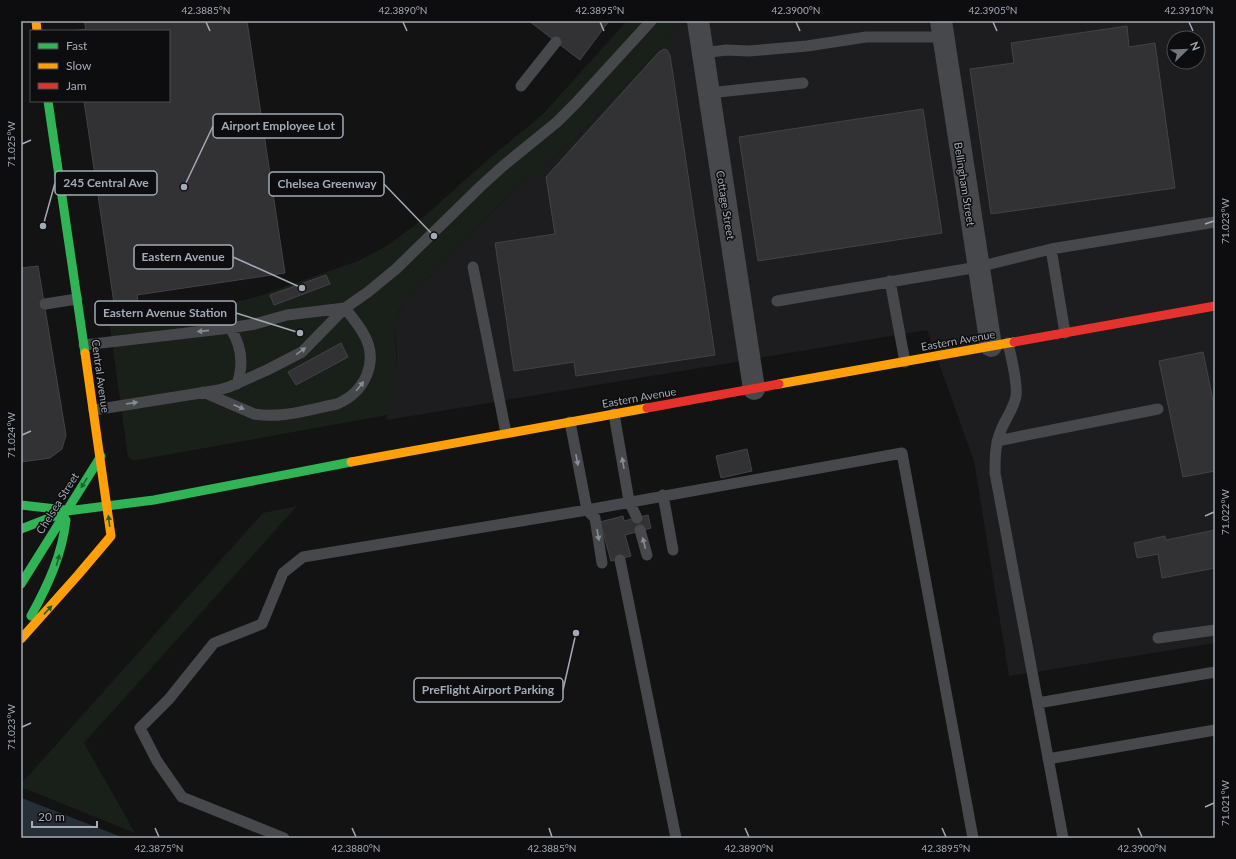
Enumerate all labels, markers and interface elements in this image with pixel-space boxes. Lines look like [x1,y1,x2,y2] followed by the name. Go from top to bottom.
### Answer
[182,4,230,16] text: 42.3885°N
[379,4,427,16] text: 42.3890°N
[576,4,624,16] text: 42.3895°N
[772,4,820,16] text: 42.3900°N
[969,4,1017,16] text: 42.3905°N
[1165,4,1213,16] text: 42.3910°N
[30,30,170,102] legend
[1166,30,1206,70] north arrow
[66,38,88,53] text: Fast
[1188,39,1203,52] text: N
[66,58,92,73] text: Slow
[66,78,87,93] text: Jam
[213,114,343,138] callout: Airport Employee Lot
[220,118,335,133] text: Airport Employee Lot
[5,120,17,167] text: 71.025°W
[952,141,978,227] street label: Bellingham Street
[714,170,738,240] street label: Cottage Street
[55,171,157,195] callout: 245 Central Ave
[269,172,384,196] callout: Chelsea Greenway
[63,175,149,190] text: 245 Central Ave
[277,176,377,191] text: Chelsea Greenway
[1219,197,1231,244] text: 71.023°W
[134,245,233,269] callout: Eastern Avenue
[141,249,225,264] text: Eastern Avenue
[95,301,236,325] callout: Eastern Avenue Station
[103,305,227,320] text: Eastern Avenue Station
[920,327,996,353] street label: Eastern Avenue
[197,328,209,334] one-way arrow
[89,339,113,414] street label: Central Avenue
[295,347,306,356] one-way arrow
[355,381,364,392] one-way arrow
[601,384,677,410] street label: Eastern Avenue
[126,400,138,406] one-way arrow
[233,405,245,411] one-way arrow
[5,411,17,458] text: 71.024°W
[575,454,581,466] one-way arrow
[619,457,625,469] one-way arrow
[33,470,81,536] street label: Chelsea Street
[80,477,87,489] one-way arrow
[1219,488,1231,535] text: 71.022°W
[106,515,113,527] one-way arrow
[595,529,601,541] one-way arrow
[640,536,646,549] one-way arrow
[55,554,61,566] one-way arrow
[43,605,52,615] one-way arrow
[414,678,563,702] callout: PreFlight Airport Parking
[422,682,555,697] text: PreFlight Airport Parking
[5,703,17,750] text: 71.023°W
[1219,779,1231,826] text: 71.021°W
[32,803,97,829] scale bar
[38,809,65,824] text: 20 m
[135,842,183,854] text: 42.3875°N
[332,842,380,854] text: 42.3880°N
[528,842,576,854] text: 42.3885°N
[725,842,773,854] text: 42.3890°N
[922,842,970,854] text: 42.3895°N
[1118,842,1166,854] text: 42.3900°N

